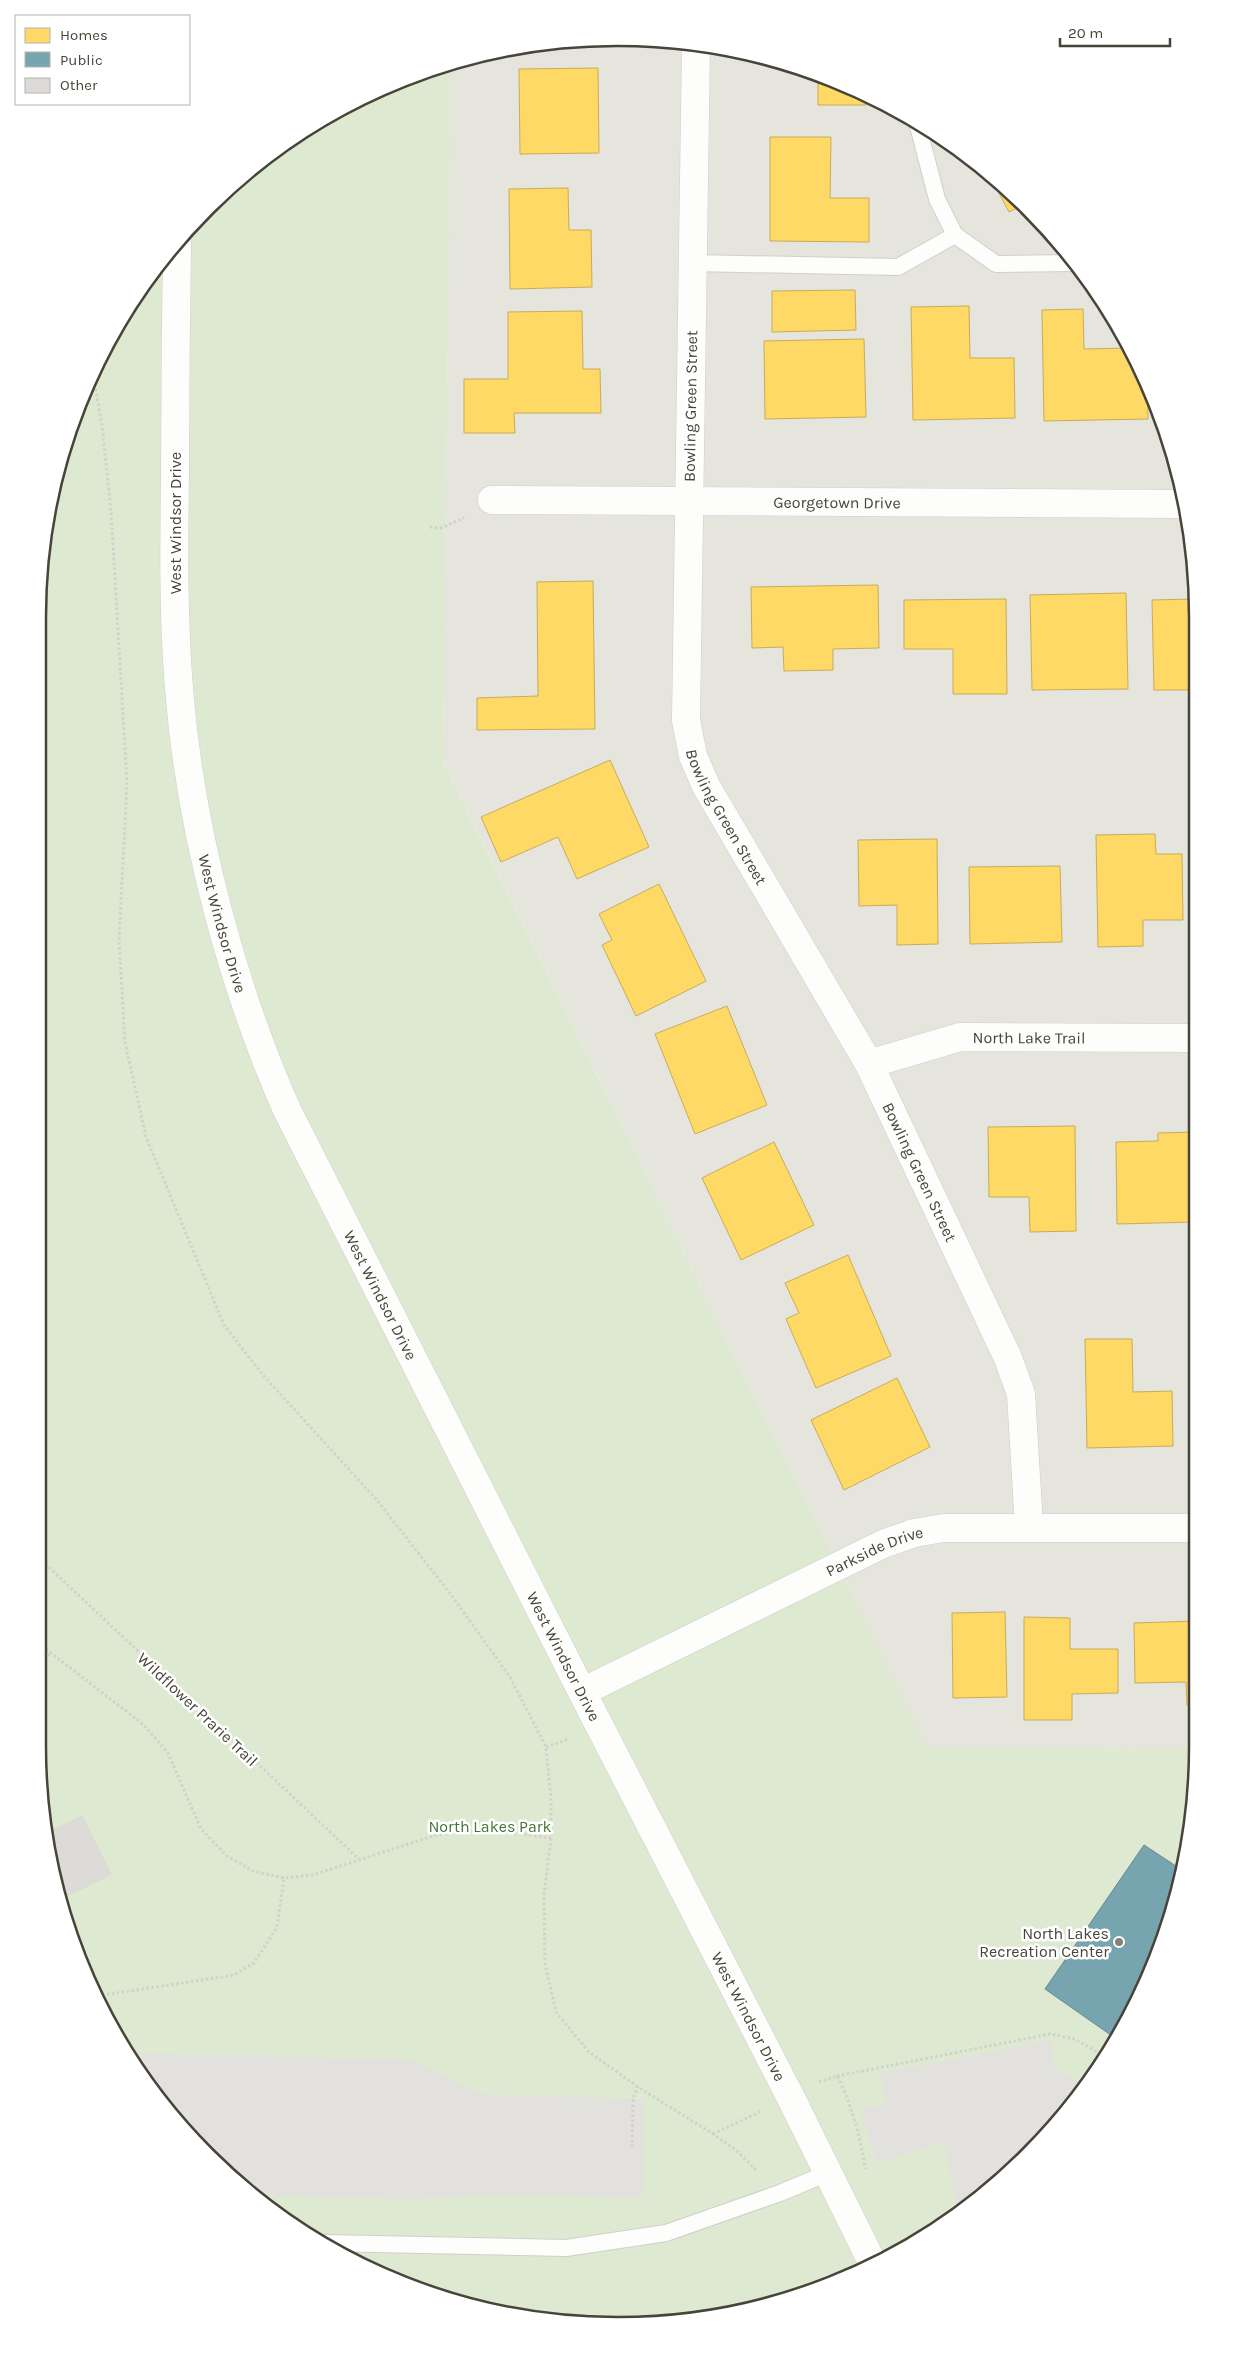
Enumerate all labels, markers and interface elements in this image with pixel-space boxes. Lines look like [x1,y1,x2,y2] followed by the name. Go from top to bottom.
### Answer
[15,15,190,105] legend
[1060,15,1170,47] scale bar
[1068,24,1103,42] text: 20 m
[60,26,108,44] text: Homes
[60,51,103,69] text: Public
[60,76,98,94] text: Other
[680,330,701,482] street label: Bowling Green Street
[166,452,185,594] street label: West Windsor Drive
[773,493,901,512] street label: Georgetown Drive
[682,748,771,888] street label: Bowling Green Street
[194,853,250,995] street label: West Windsor Drive
[972,1028,1086,1048] street label: North Lake Trail
[878,1099,961,1245] street label: Bowling Green Street
[340,1227,421,1363] street label: West Windsor Drive
[823,1523,925,1581] street label: Parkside Drive
[523,1588,604,1724] street label: West Windsor Drive
[133,1649,262,1770] street label: Wildflower Prarie Trail
[428,1817,552,1836] park label: North Lakes Park
[979,1924,1109,1961] place label: North Lakes Recreation Center
[1113,1936,1125,1948] marker: North Lakes Recreation Center
[707,1949,790,2084] street label: West Windsor Drive

